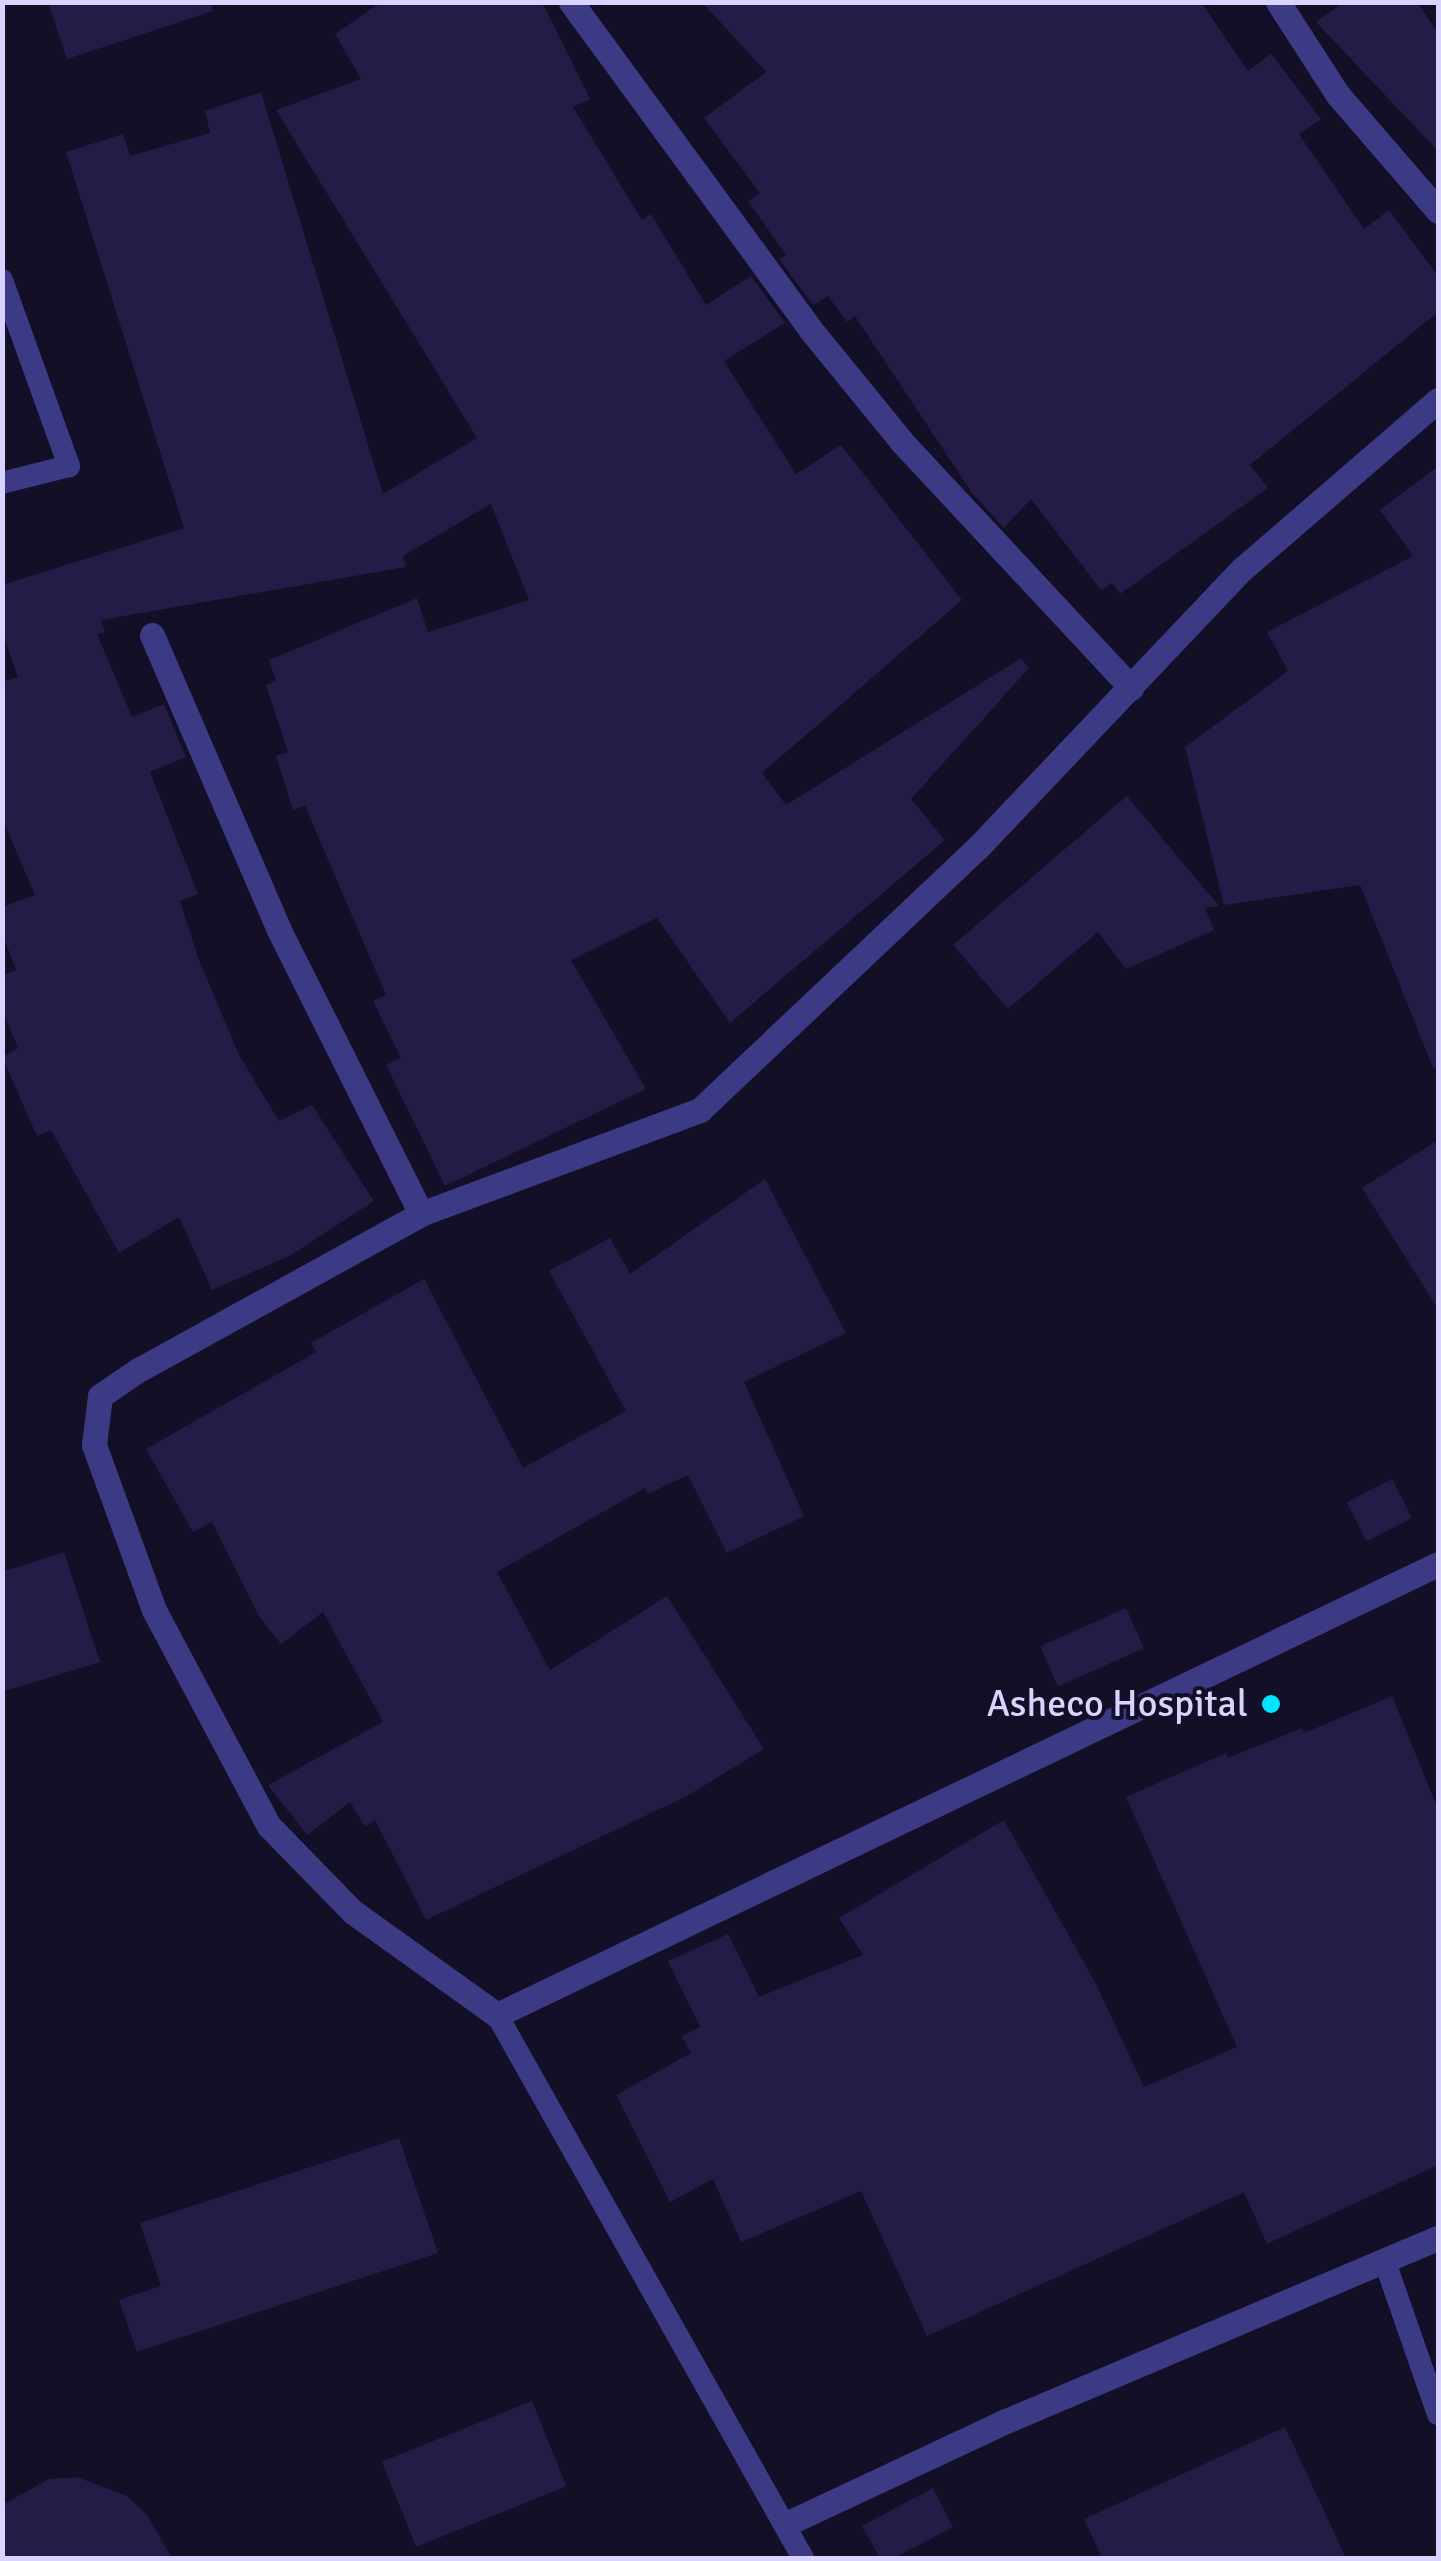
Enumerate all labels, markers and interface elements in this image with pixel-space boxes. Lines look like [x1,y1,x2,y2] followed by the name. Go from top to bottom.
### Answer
[987,1681,1248,1727] place label: Asheco Hospital
[1258,1691,1284,1717] marker: Asheco Hospital

